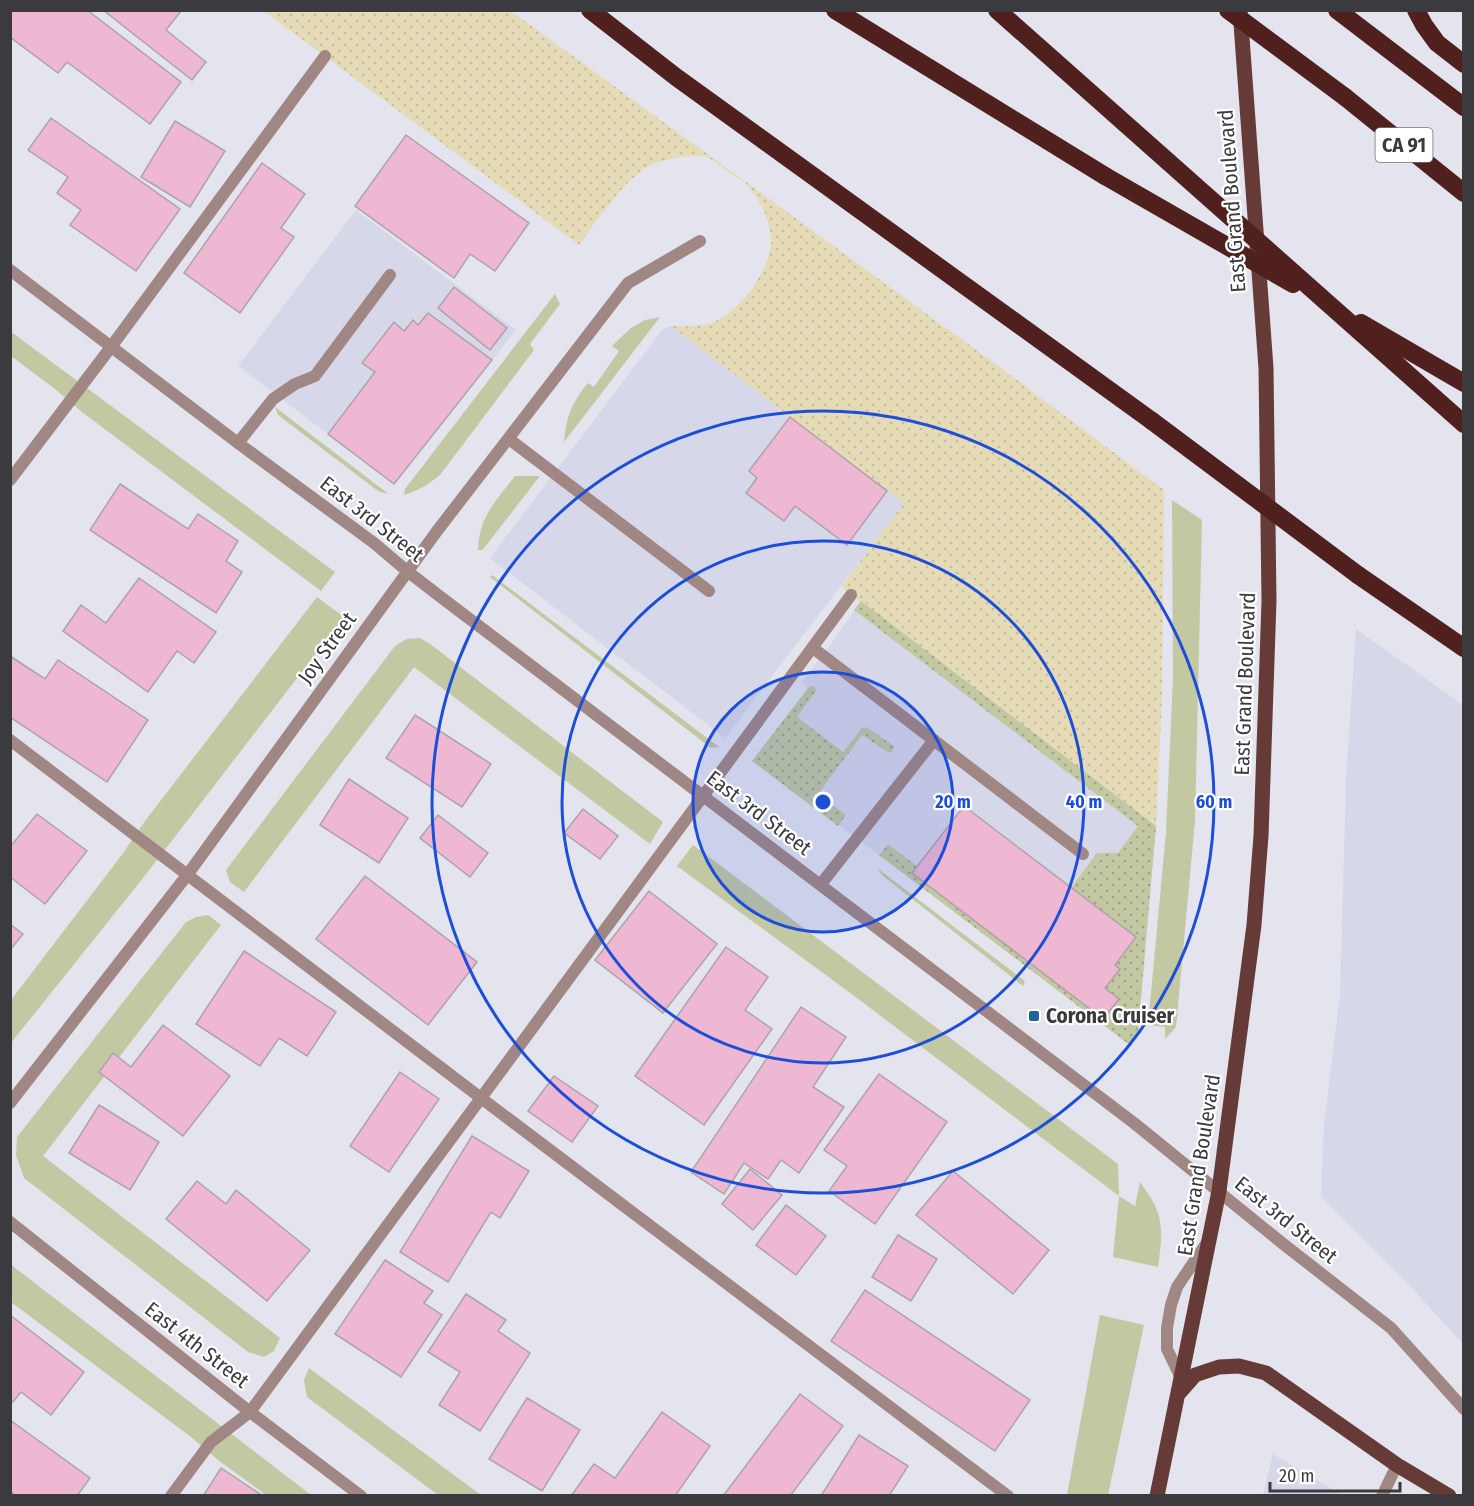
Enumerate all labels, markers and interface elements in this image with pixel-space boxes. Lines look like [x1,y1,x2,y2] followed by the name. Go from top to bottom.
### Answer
[1213,109,1251,293] street label: East Grand Boulevard
[1376,128,1432,162] road number: CA 91
[315,470,429,568] street label: East 3rd Street
[1229,592,1261,776] street label: East Grand Boulevard
[292,607,362,689] street label: Joy Street
[701,765,817,861] street label: East 3rd Street
[934,791,971,813] text: 20 m
[1066,791,1102,813] text: 40 m
[1196,791,1232,813] text: 60 m
[813,792,833,812] centre of rings
[1046,1003,1175,1029] place label: Corona Cruiser
[1027,1009,1041,1023] marker: Corona Cruiser
[1172,1072,1226,1258] street label: East Grand Boulevard
[1229,1171,1343,1269] street label: East 3rd Street
[140,1296,254,1394] street label: East 4th Street
[1270,1455,1400,1493] scale bar
[1279,1465,1314,1487] text: 20 m

